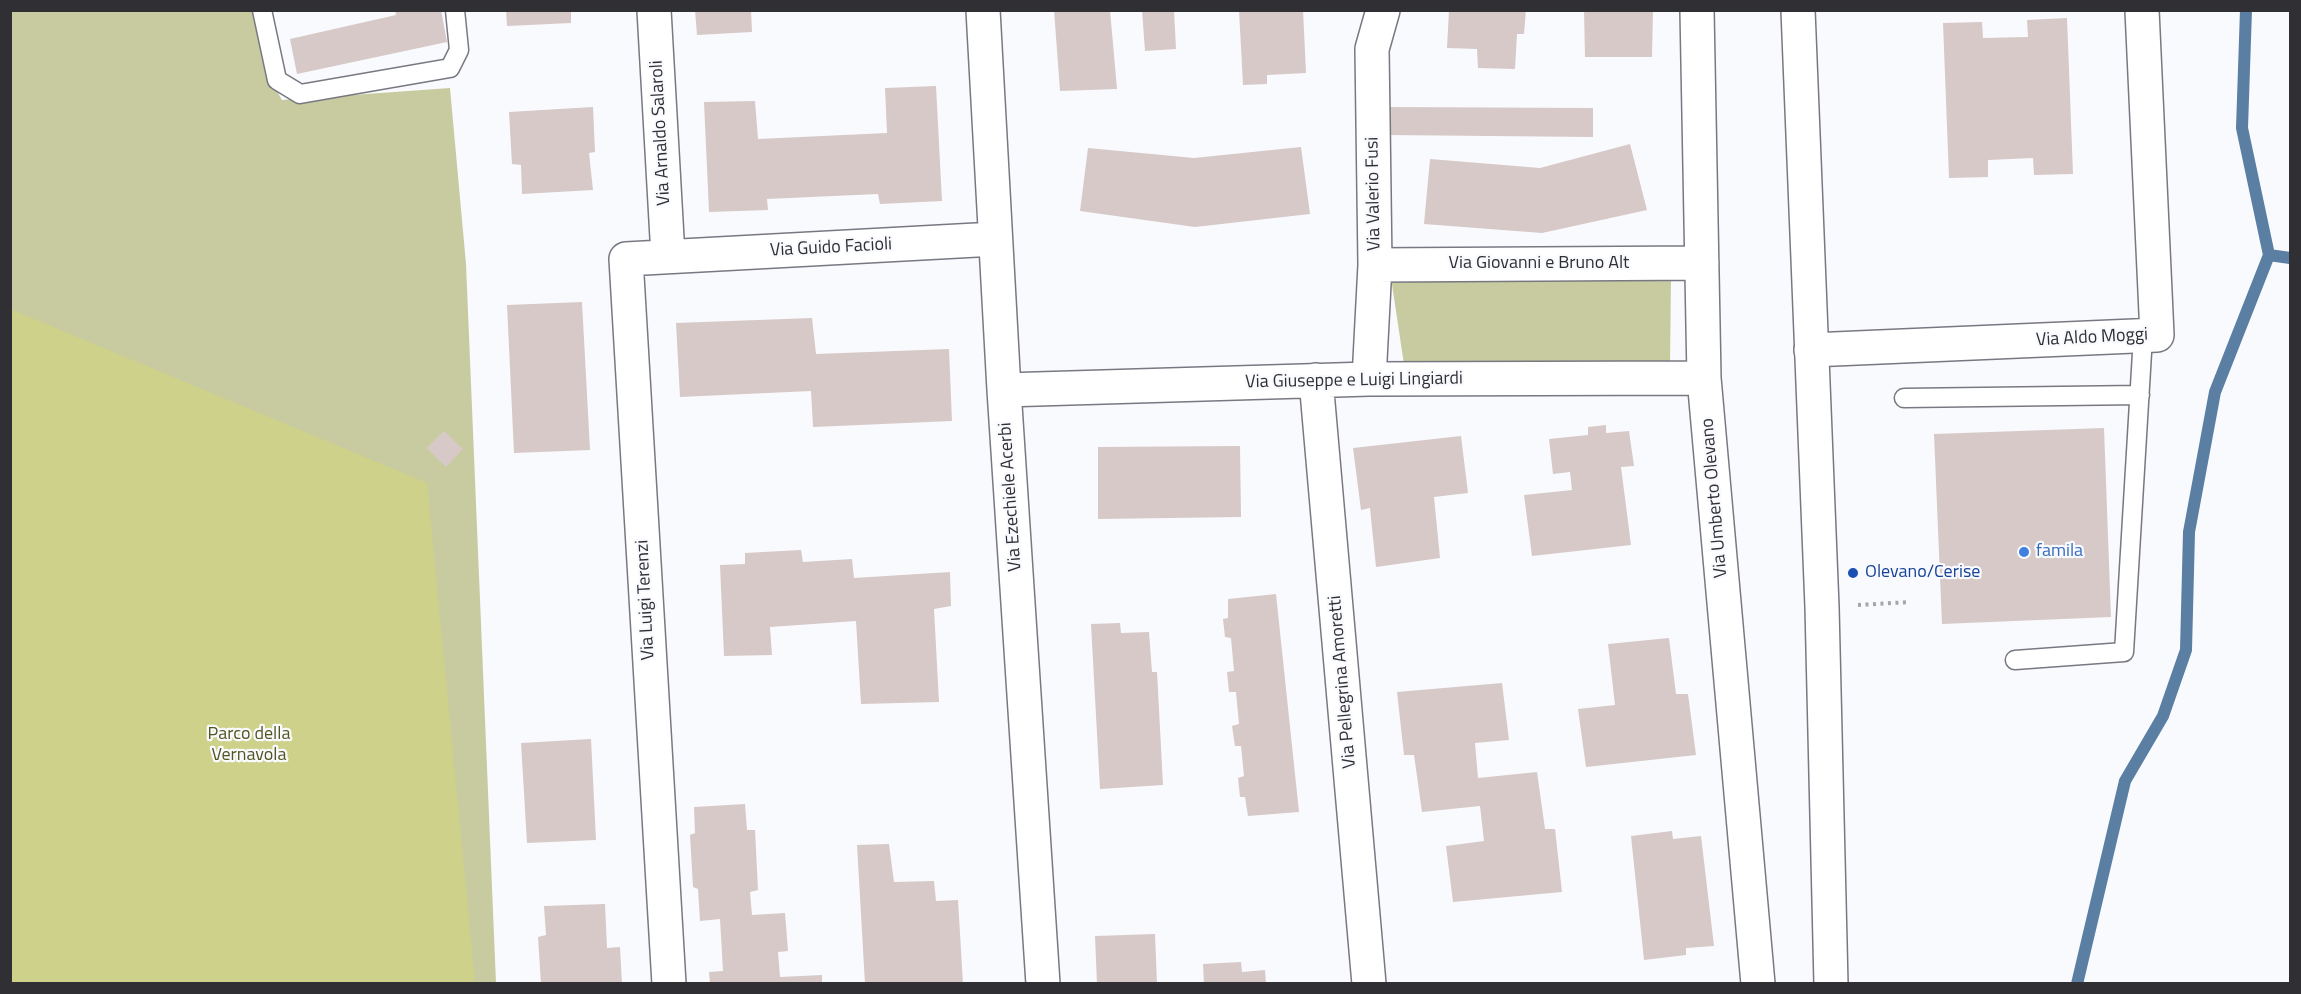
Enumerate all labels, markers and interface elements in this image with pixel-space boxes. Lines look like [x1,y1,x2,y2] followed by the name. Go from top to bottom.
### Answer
[646,60,676,206] street label: Via Arnaldo Salaroli
[1362,137,1386,251] street label: Via Valerio Fusi
[769,234,893,262] street label: Via Guido Facioli
[1449,253,1629,275] street label: Via Giovanni e Bruno Alt
[2035,324,2149,352] street label: Via Aldo Moggi
[1245,368,1463,394] street label: Via Giuseppe e Luigi Lingiardi
[1697,417,1733,579] street label: Via Umberto Olevano
[995,422,1027,572] street label: Via Ezechiele Acerbi
[632,539,660,661] street label: Via Luigi Terenzi
[2036,541,2083,563] place label: famila
[2017,545,2031,559] marker: famila
[1865,562,1980,584] place label: Olevano/Cerise
[1846,566,1860,580] marker: Olevano/Cerise
[1325,595,1361,769] street label: Via Pellegrina Amoretti
[208,724,290,766] park label: Parco della Vernavola

